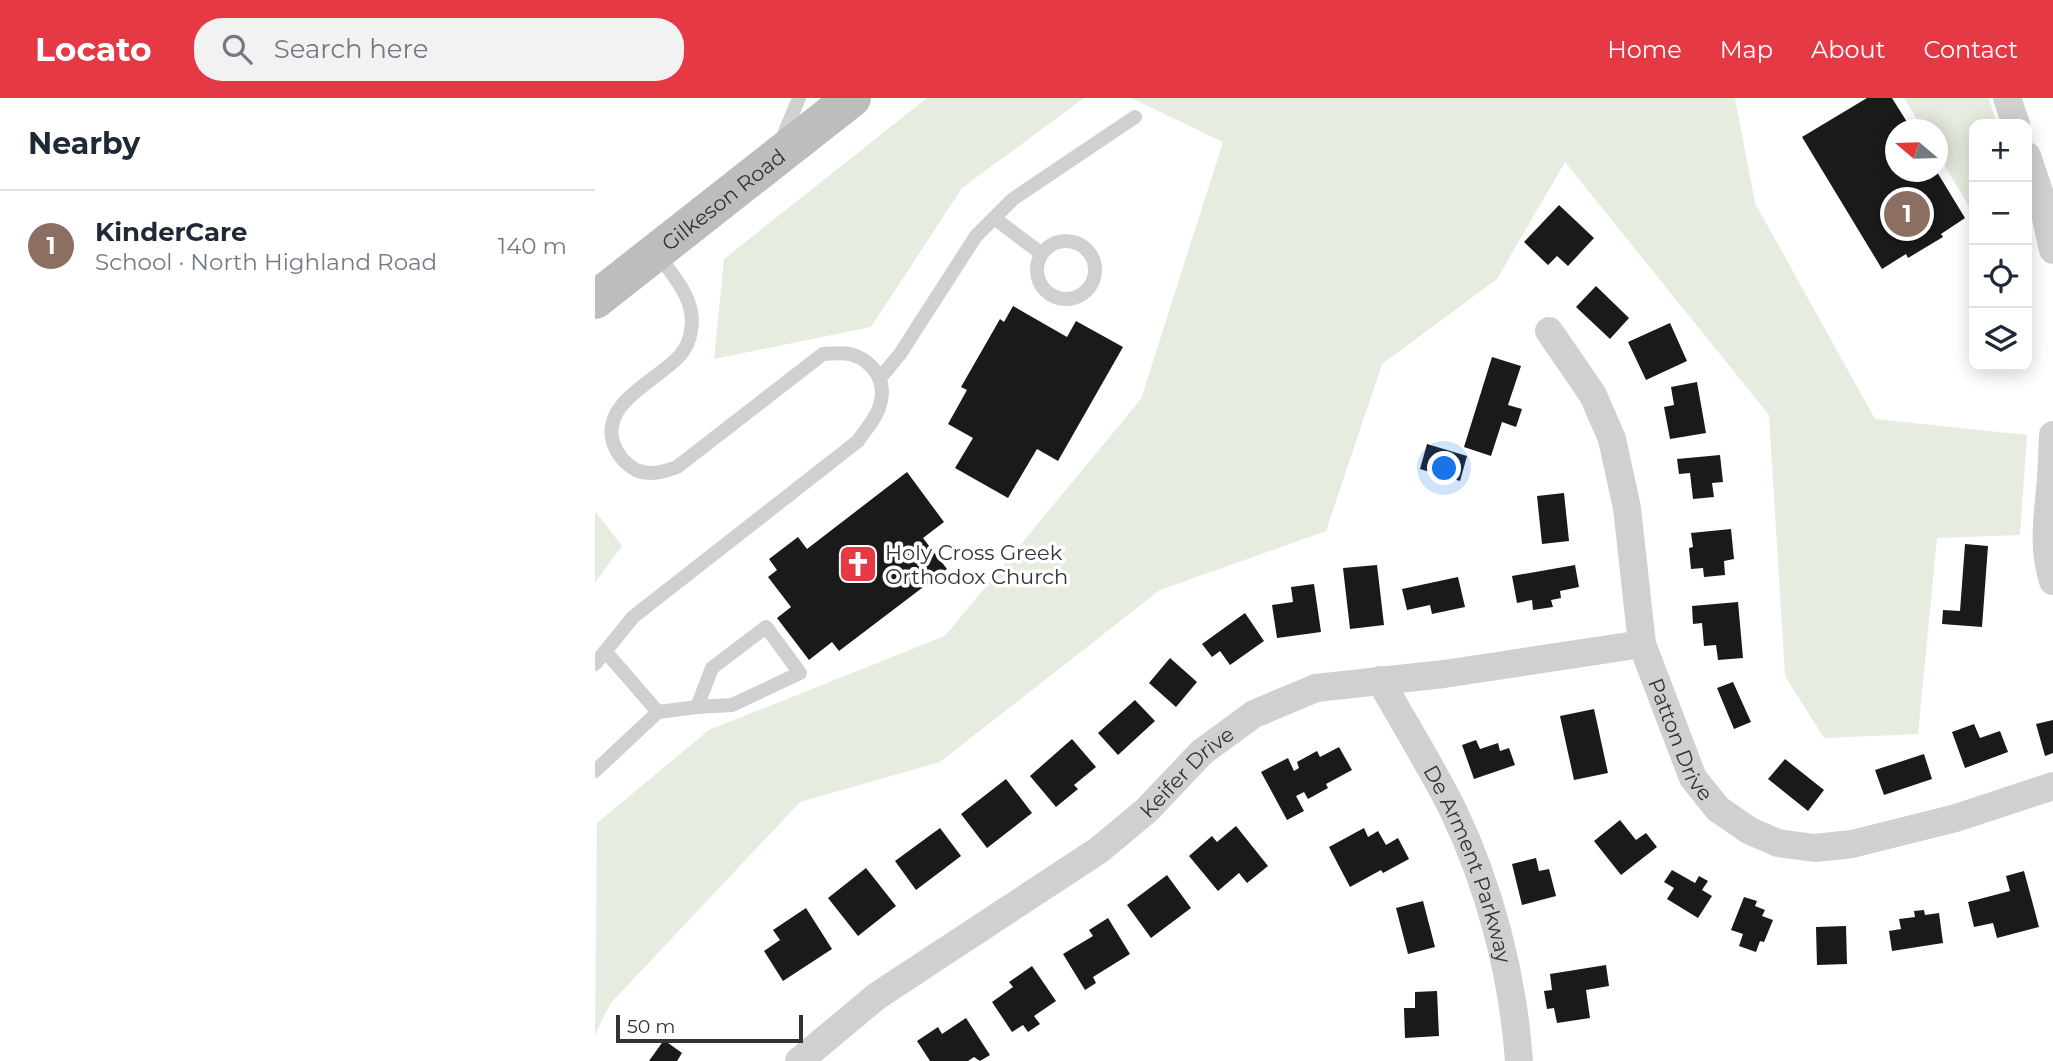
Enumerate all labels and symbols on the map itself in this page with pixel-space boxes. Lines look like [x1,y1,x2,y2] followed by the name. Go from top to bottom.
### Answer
[1885,119,1948,182] north arrow
[656,143,790,256] street label: Gilkeson Road
[1884,188,1930,240] pin: 1
[1427,451,1461,485] your location
[885,540,1068,589] place label: Holy Cross Greek Orthodox Church
[837,543,879,585] church icon: Holy Cross Greek Orthodox Church
[1644,674,1719,806] street label: Patton Drive
[1134,721,1238,823] street label: Keifer Drive
[1419,760,1517,966] street label: De Arment Parkway
[616,1012,803,1044] scale bar

